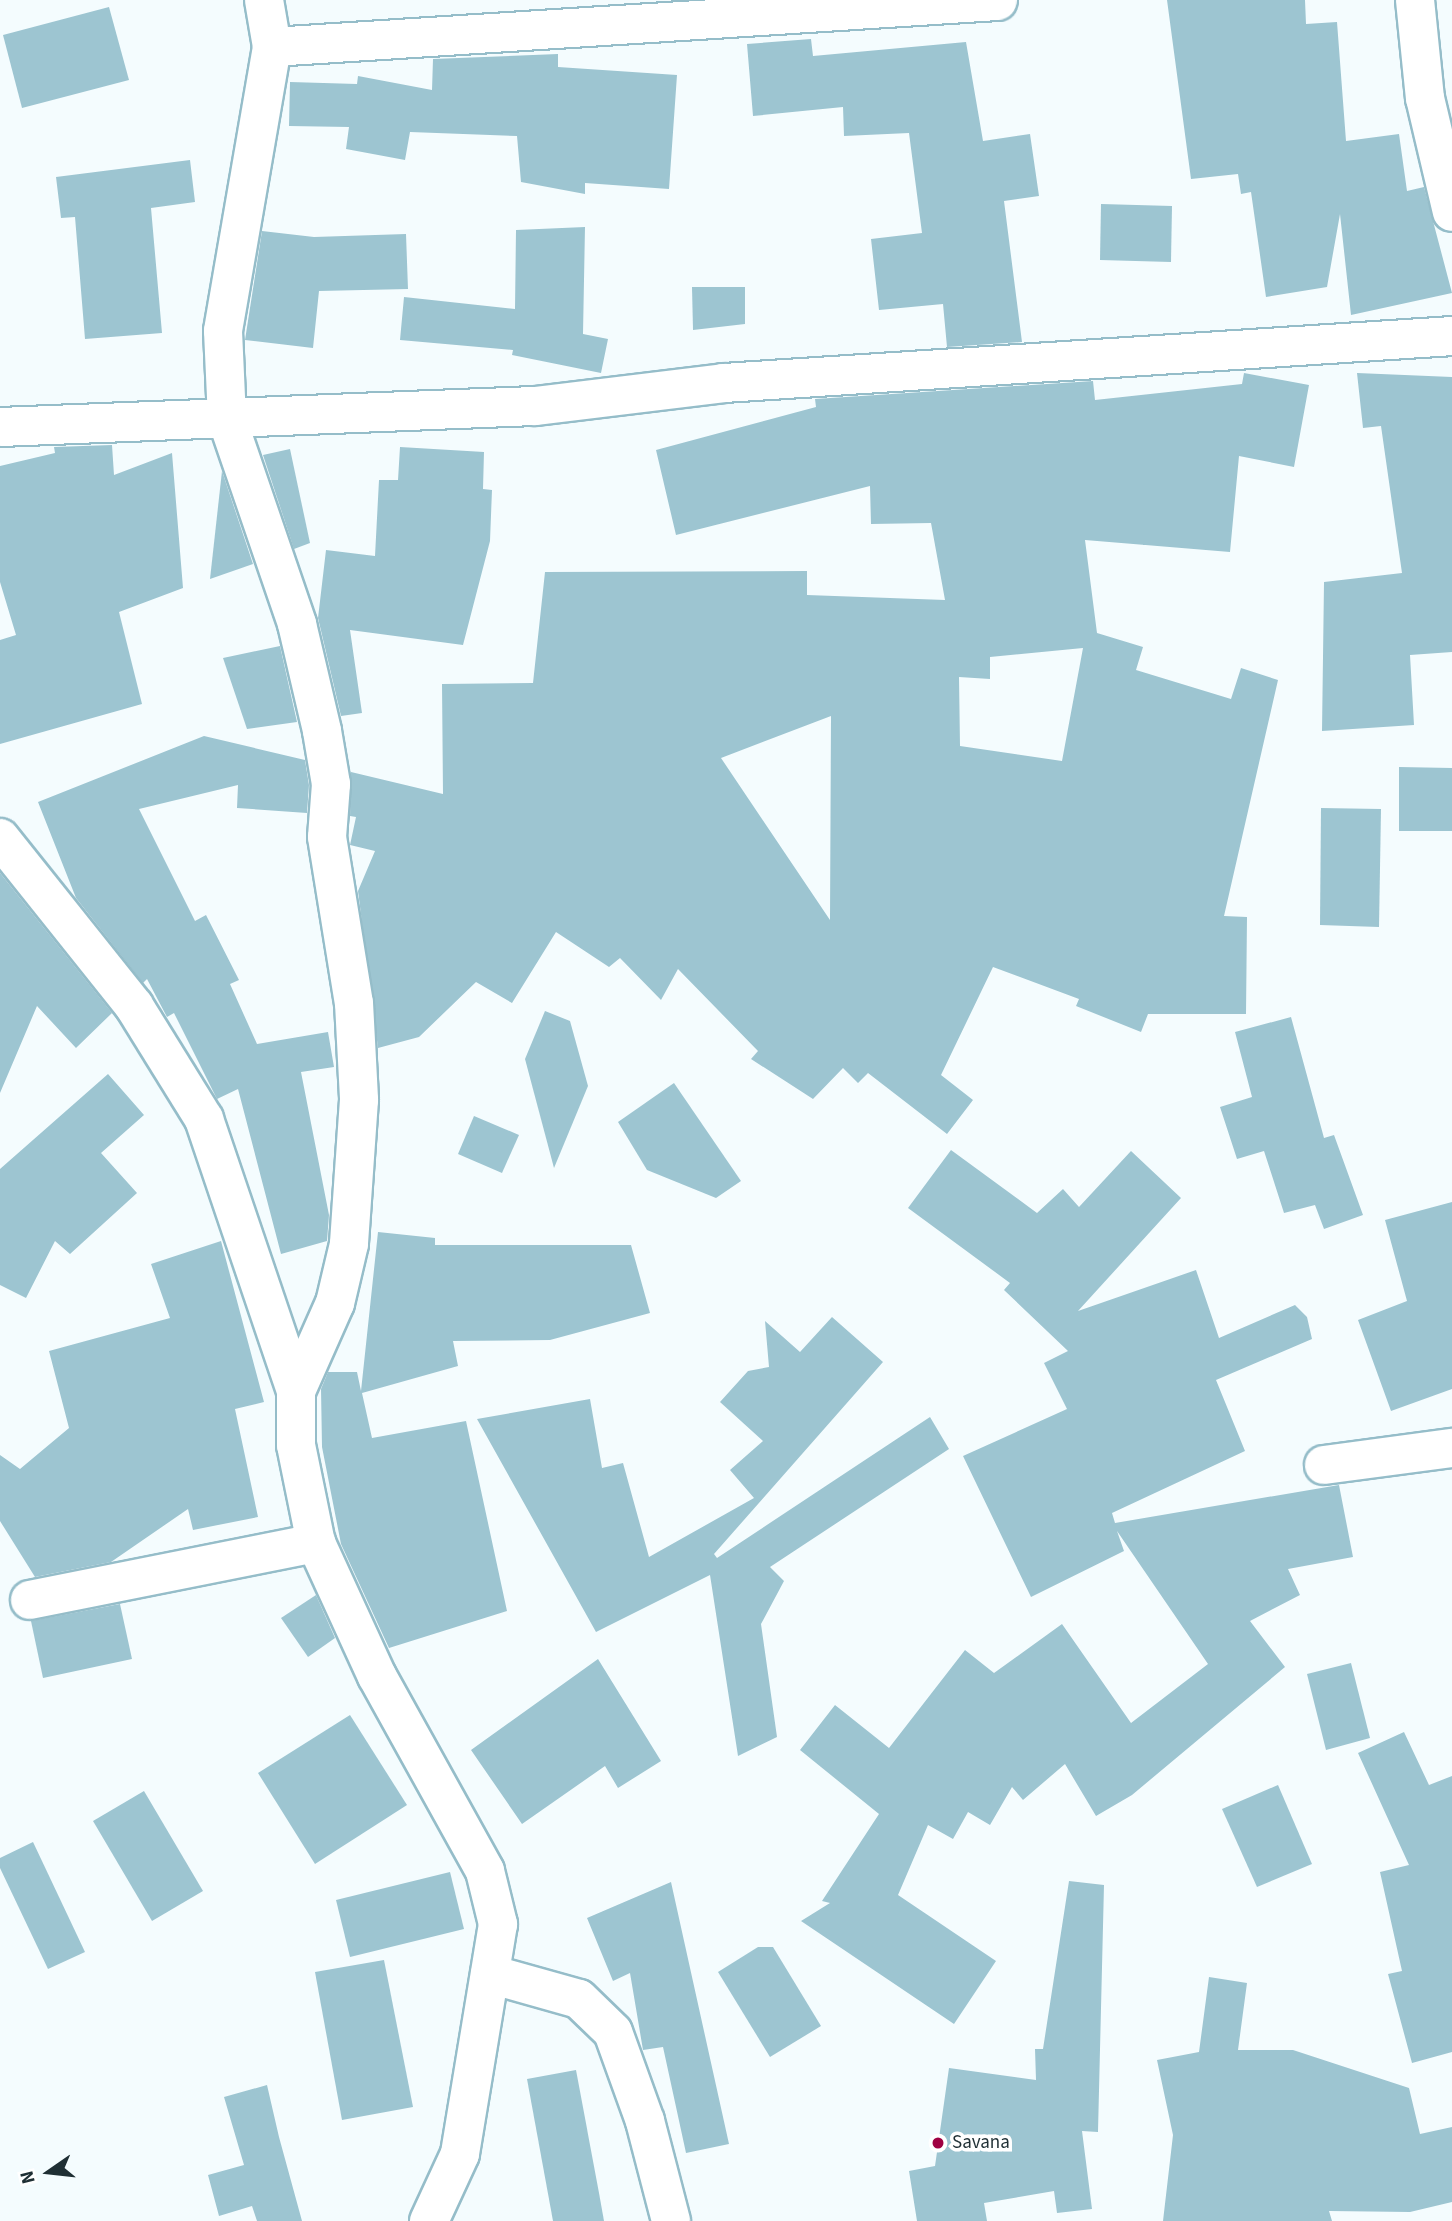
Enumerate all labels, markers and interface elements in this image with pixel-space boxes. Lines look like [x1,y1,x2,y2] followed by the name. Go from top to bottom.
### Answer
[952,2132,1010,2154] place label: Savana
[930,2135,946,2151] marker: Savana
[14,2137,84,2207] north arrow
[14,2168,43,2187] text: N

